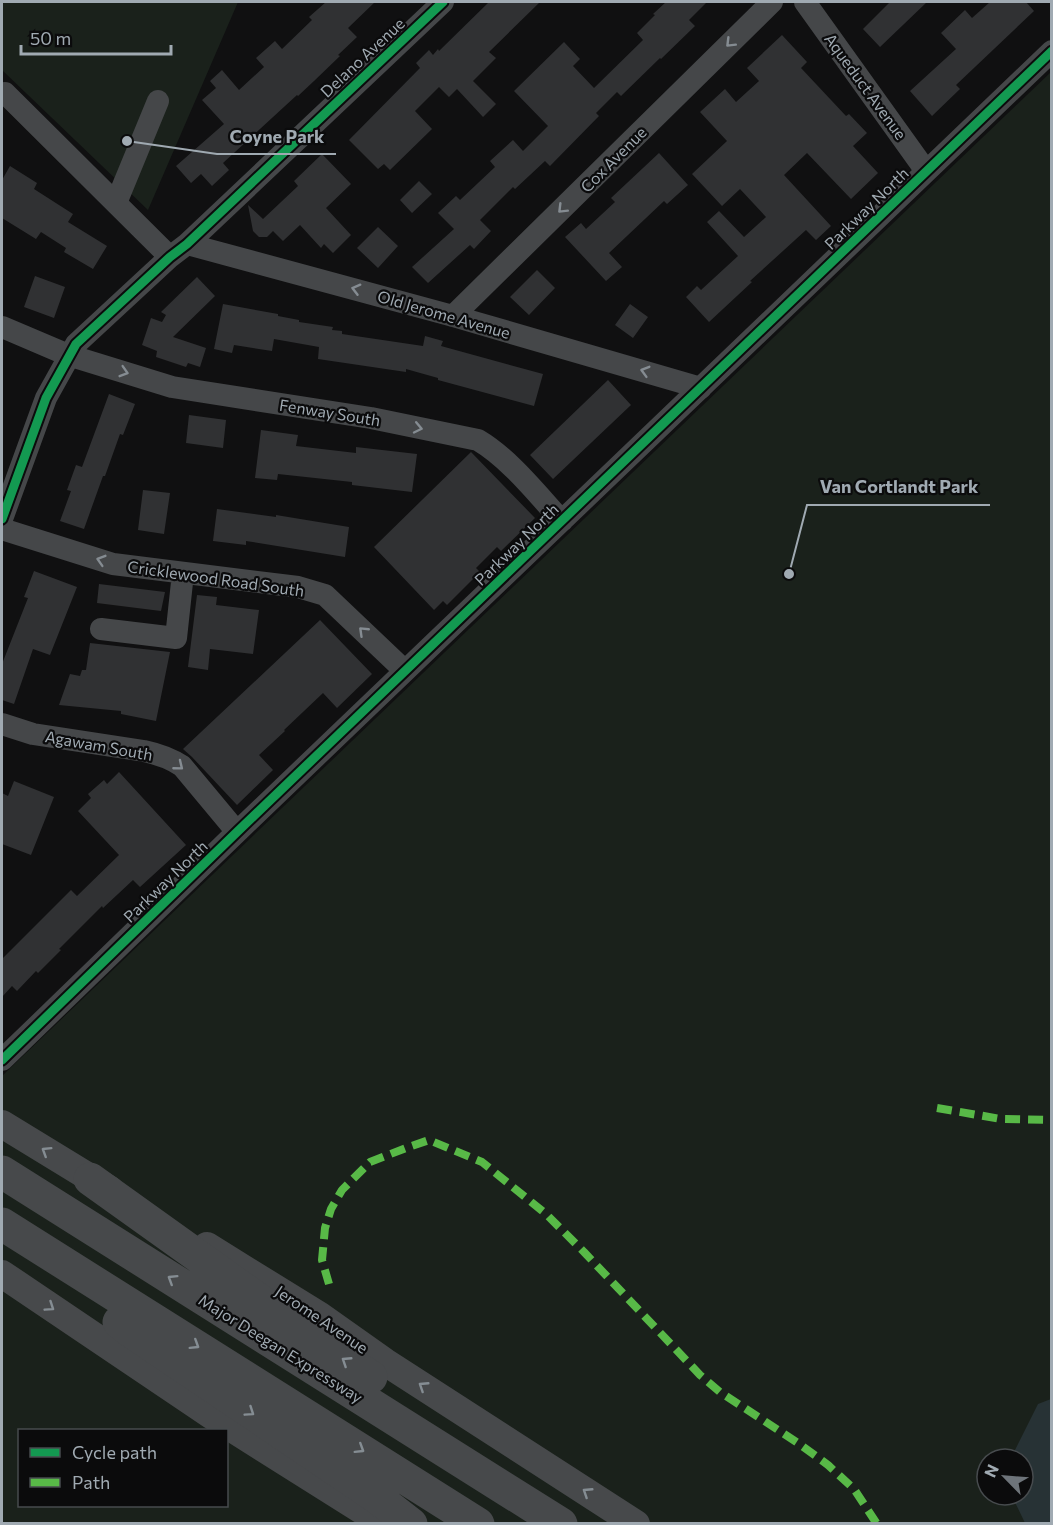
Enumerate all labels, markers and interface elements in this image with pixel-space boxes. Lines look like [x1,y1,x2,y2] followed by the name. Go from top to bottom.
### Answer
[316,13,408,101] street label: Delano Avenue
[21,18,171,56] scale bar
[30,27,71,49] text: 50 m
[821,29,911,143] street label: Aqueduct Avenue
[727,35,738,46] one-way arrow
[217,118,336,154] callout: Coyne Park
[576,122,650,196] street label: Cox Avenue
[230,125,325,147] text: Coyne Park
[820,163,912,253] street label: Parkway North
[558,202,568,213] one-way arrow
[351,284,361,297] one-way arrow
[376,286,512,342] street label: Old Jerome Avenue
[118,365,129,377] one-way arrow
[640,366,651,378] one-way arrow
[278,395,382,429] street label: Fenway South
[413,421,423,434] one-way arrow
[807,469,990,505] callout: Van Cortlandt Park
[820,475,979,497] text: Van Cortlandt Park
[470,499,562,589] street label: Parkway North
[96,555,107,567] one-way arrow
[126,556,306,600] street label: Cricklewood Road South
[359,627,370,638] one-way arrow
[44,726,154,764] street label: Agawam South
[172,759,183,770] one-way arrow
[119,836,211,926] street label: Parkway North
[42,1147,52,1159] one-way arrow
[168,1275,179,1286] one-way arrow
[272,1281,372,1357] street label: Jerome Avenue
[195,1290,367,1406] street label: Major Deegan Expressway
[44,1299,55,1310] one-way arrow
[188,1338,199,1349] one-way arrow
[342,1357,353,1368] one-way arrow
[419,1382,430,1393] one-way arrow
[243,1405,254,1416] one-way arrow
[18,1429,228,1507] legend
[72,1441,157,1463] text: Cycle path
[353,1442,364,1453] one-way arrow
[975,1447,1035,1507] north arrow
[980,1461,1002,1480] text: N
[72,1471,110,1493] text: Path
[583,1488,594,1499] one-way arrow

